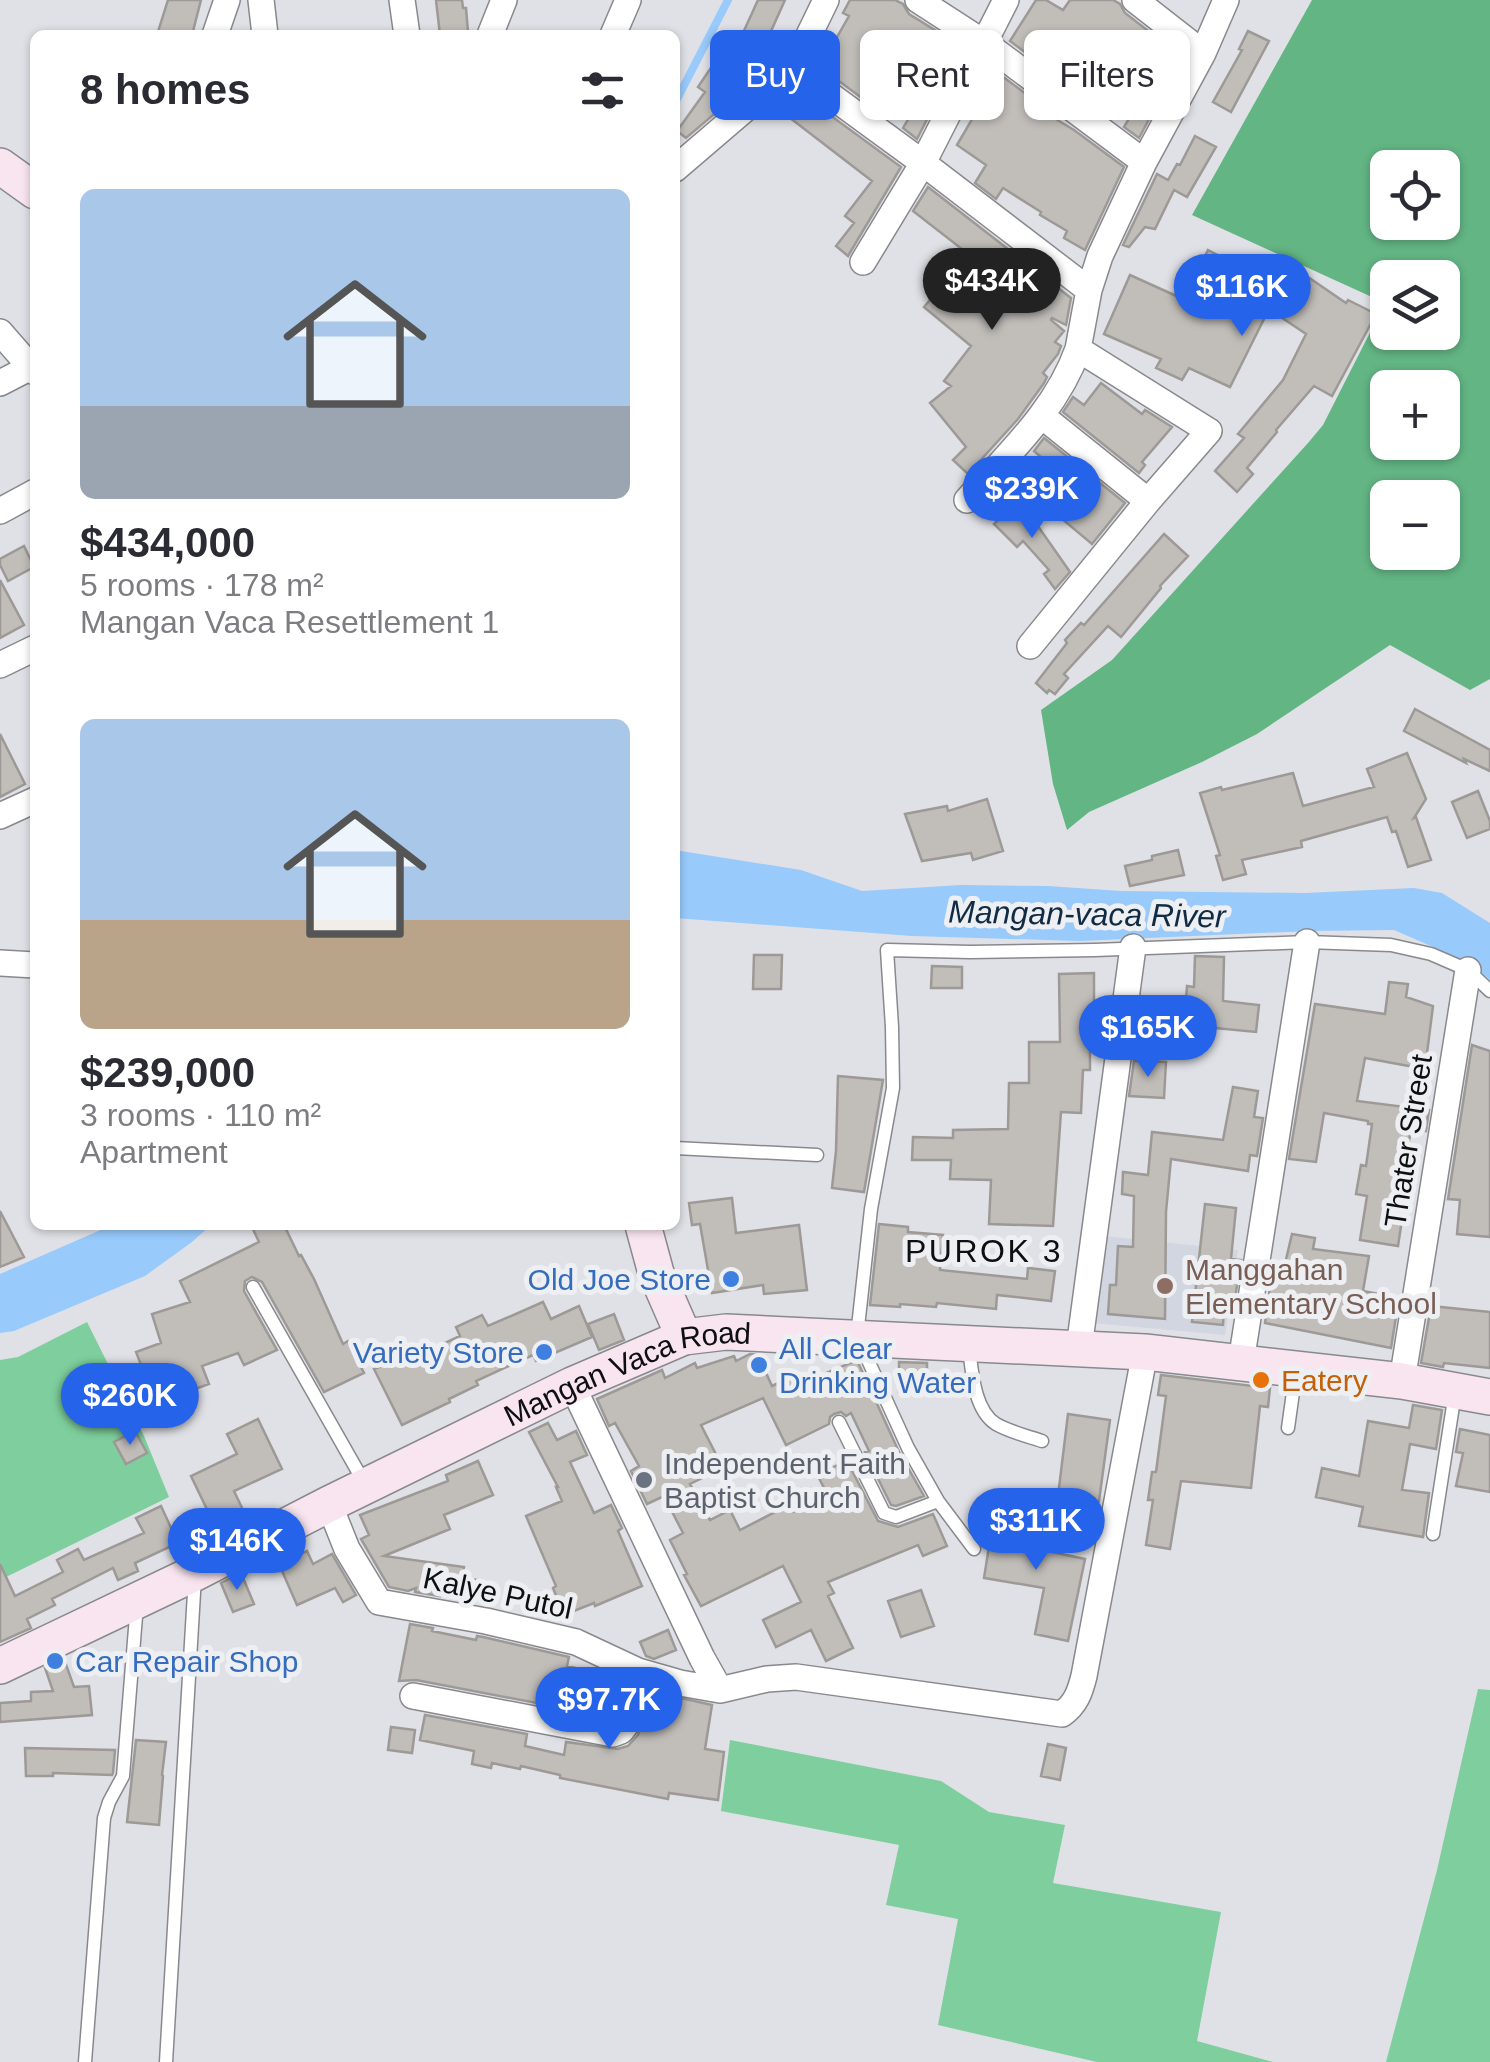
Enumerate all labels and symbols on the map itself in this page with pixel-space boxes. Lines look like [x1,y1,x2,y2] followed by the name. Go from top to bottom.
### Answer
[922,248,1062,333] pin: $434K
[1172,254,1312,339] pin: $116K
[962,456,1102,541] pin: $239K
[948,894,1227,934] water label: Mangan-vaca River
[1078,995,1218,1080] pin: $165K
[1378,1051,1438,1230] street label: Thater Street
[905,1233,1063,1269] district label: PUROK 3
[1185,1253,1437,1320] place label: Manggahan Elementary School
[528,1263,711,1296] place label: Old Joe Store
[720,1268,742,1290] marker: Old Joe Store
[1154,1275,1176,1297] marker: Manggahan Elementary School
[498,1315,752,1432] street label: Mangan Vaca Road
[779,1332,976,1399] place label: All Clear Drinking Water
[353,1336,524,1369] place label: Variety Store
[533,1341,555,1363] marker: Variety Store
[748,1354,770,1376] marker: All Clear Drinking Water
[60,1363,200,1448] pin: $260K
[1281,1364,1368,1397] place label: Eatery
[1250,1369,1272,1391] marker: Eatery
[664,1447,906,1514] place label: Independent Faith Baptist Church
[633,1469,655,1491] marker: Independent Faith Baptist Church
[966,1488,1106,1573] pin: $311K
[167,1508,307,1593] pin: $146K
[420,1561,576,1625] street label: Kalye Putol
[75,1645,298,1678] place label: Car Repair Shop
[44,1650,66,1672] marker: Car Repair Shop
[528,1667,690,1752] pin: $97.7K

